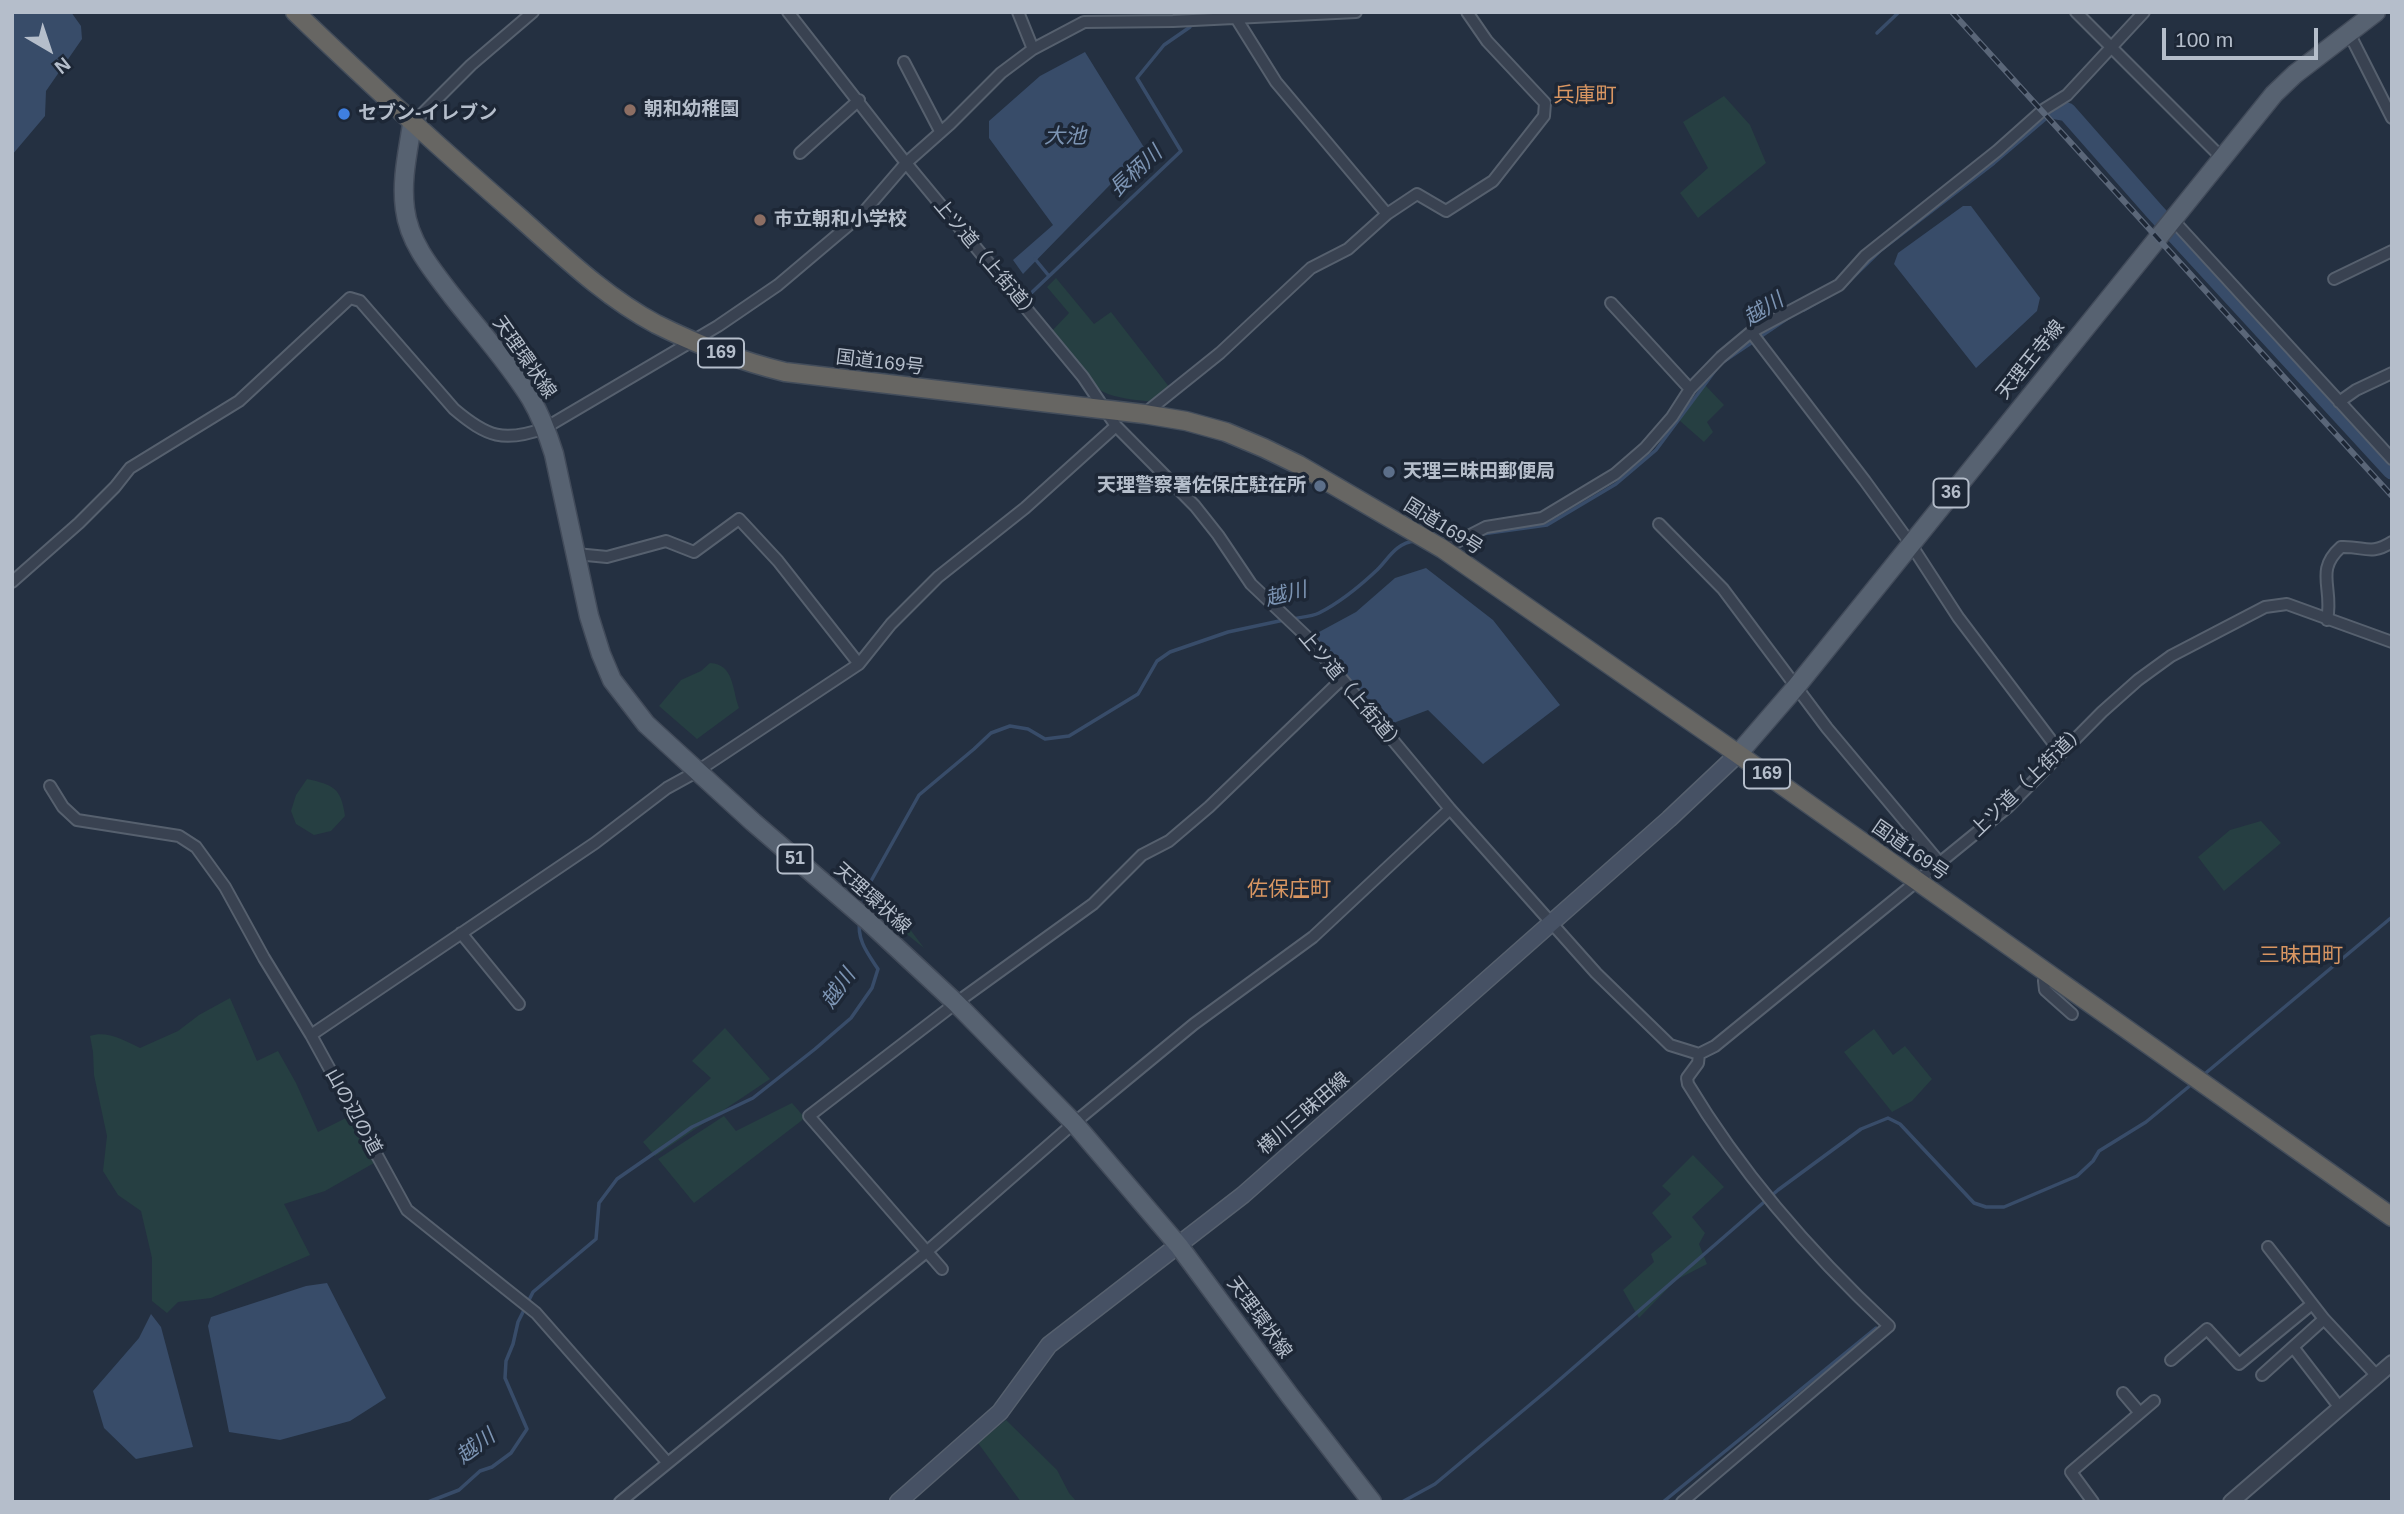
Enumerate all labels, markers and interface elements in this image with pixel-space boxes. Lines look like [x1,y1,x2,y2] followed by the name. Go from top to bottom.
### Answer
[14,14,84,84] north arrow
[2166,14,2322,58] scale bar
[2175,28,2233,51] text: 100 m
[51,53,74,78] text: N
[1554,83,1616,109] district label: 兵庫町
[644,99,739,121] place label: 朝和幼稚園
[622,102,638,118] marker: 朝和幼稚園
[358,103,497,125] place label: セブン-イレブン
[336,106,352,122] marker: セブン-イレブン
[1044,124,1086,150] water label: 大池
[1104,141,1168,203] water label: 長柄川
[928,194,1044,326] street label: 上ツ道（上街道）
[774,209,907,231] place label: 市立朝和小学校
[752,212,768,228] marker: 市立朝和小学校
[1740,288,1788,332] water label: 越川
[487,313,561,403] street label: 天理環状線
[1992,316,2070,404] street label: 天理王寺線
[698,338,744,368] road number: 169
[835,346,925,380] street label: 国道169号
[1403,461,1555,483] place label: 天理三昧田郵便局
[1381,464,1397,480] marker: 天理三昧田郵便局
[1097,475,1306,497] place label: 天理警察署佐保庄駐在所
[1312,478,1328,494] marker: 天理警察署佐保庄駐在所
[1934,478,1968,508] road number: 36
[1399,494,1487,560] street label: 国道169号
[1263,578,1309,612] water label: 越川
[1293,626,1409,758] street label: 上ツ道（上街道）
[1966,720,2092,842] street label: 上ツ道（上街道）
[1744,760,1790,788] road number: 169
[1867,816,1953,886] street label: 国道169号
[778,844,812,874] road number: 51
[829,859,915,939] street label: 天理環状線
[1247,877,1331,903] district label: 佐保庄町
[2259,943,2343,969] district label: 三昧田町
[817,965,861,1013] water label: 越川
[320,1065,386,1159] street label: 山の辺の道
[1254,1068,1354,1160] street label: 横川三昧田線
[1222,1273,1296,1363] street label: 天理環状線
[452,1424,500,1470] water label: 越川

